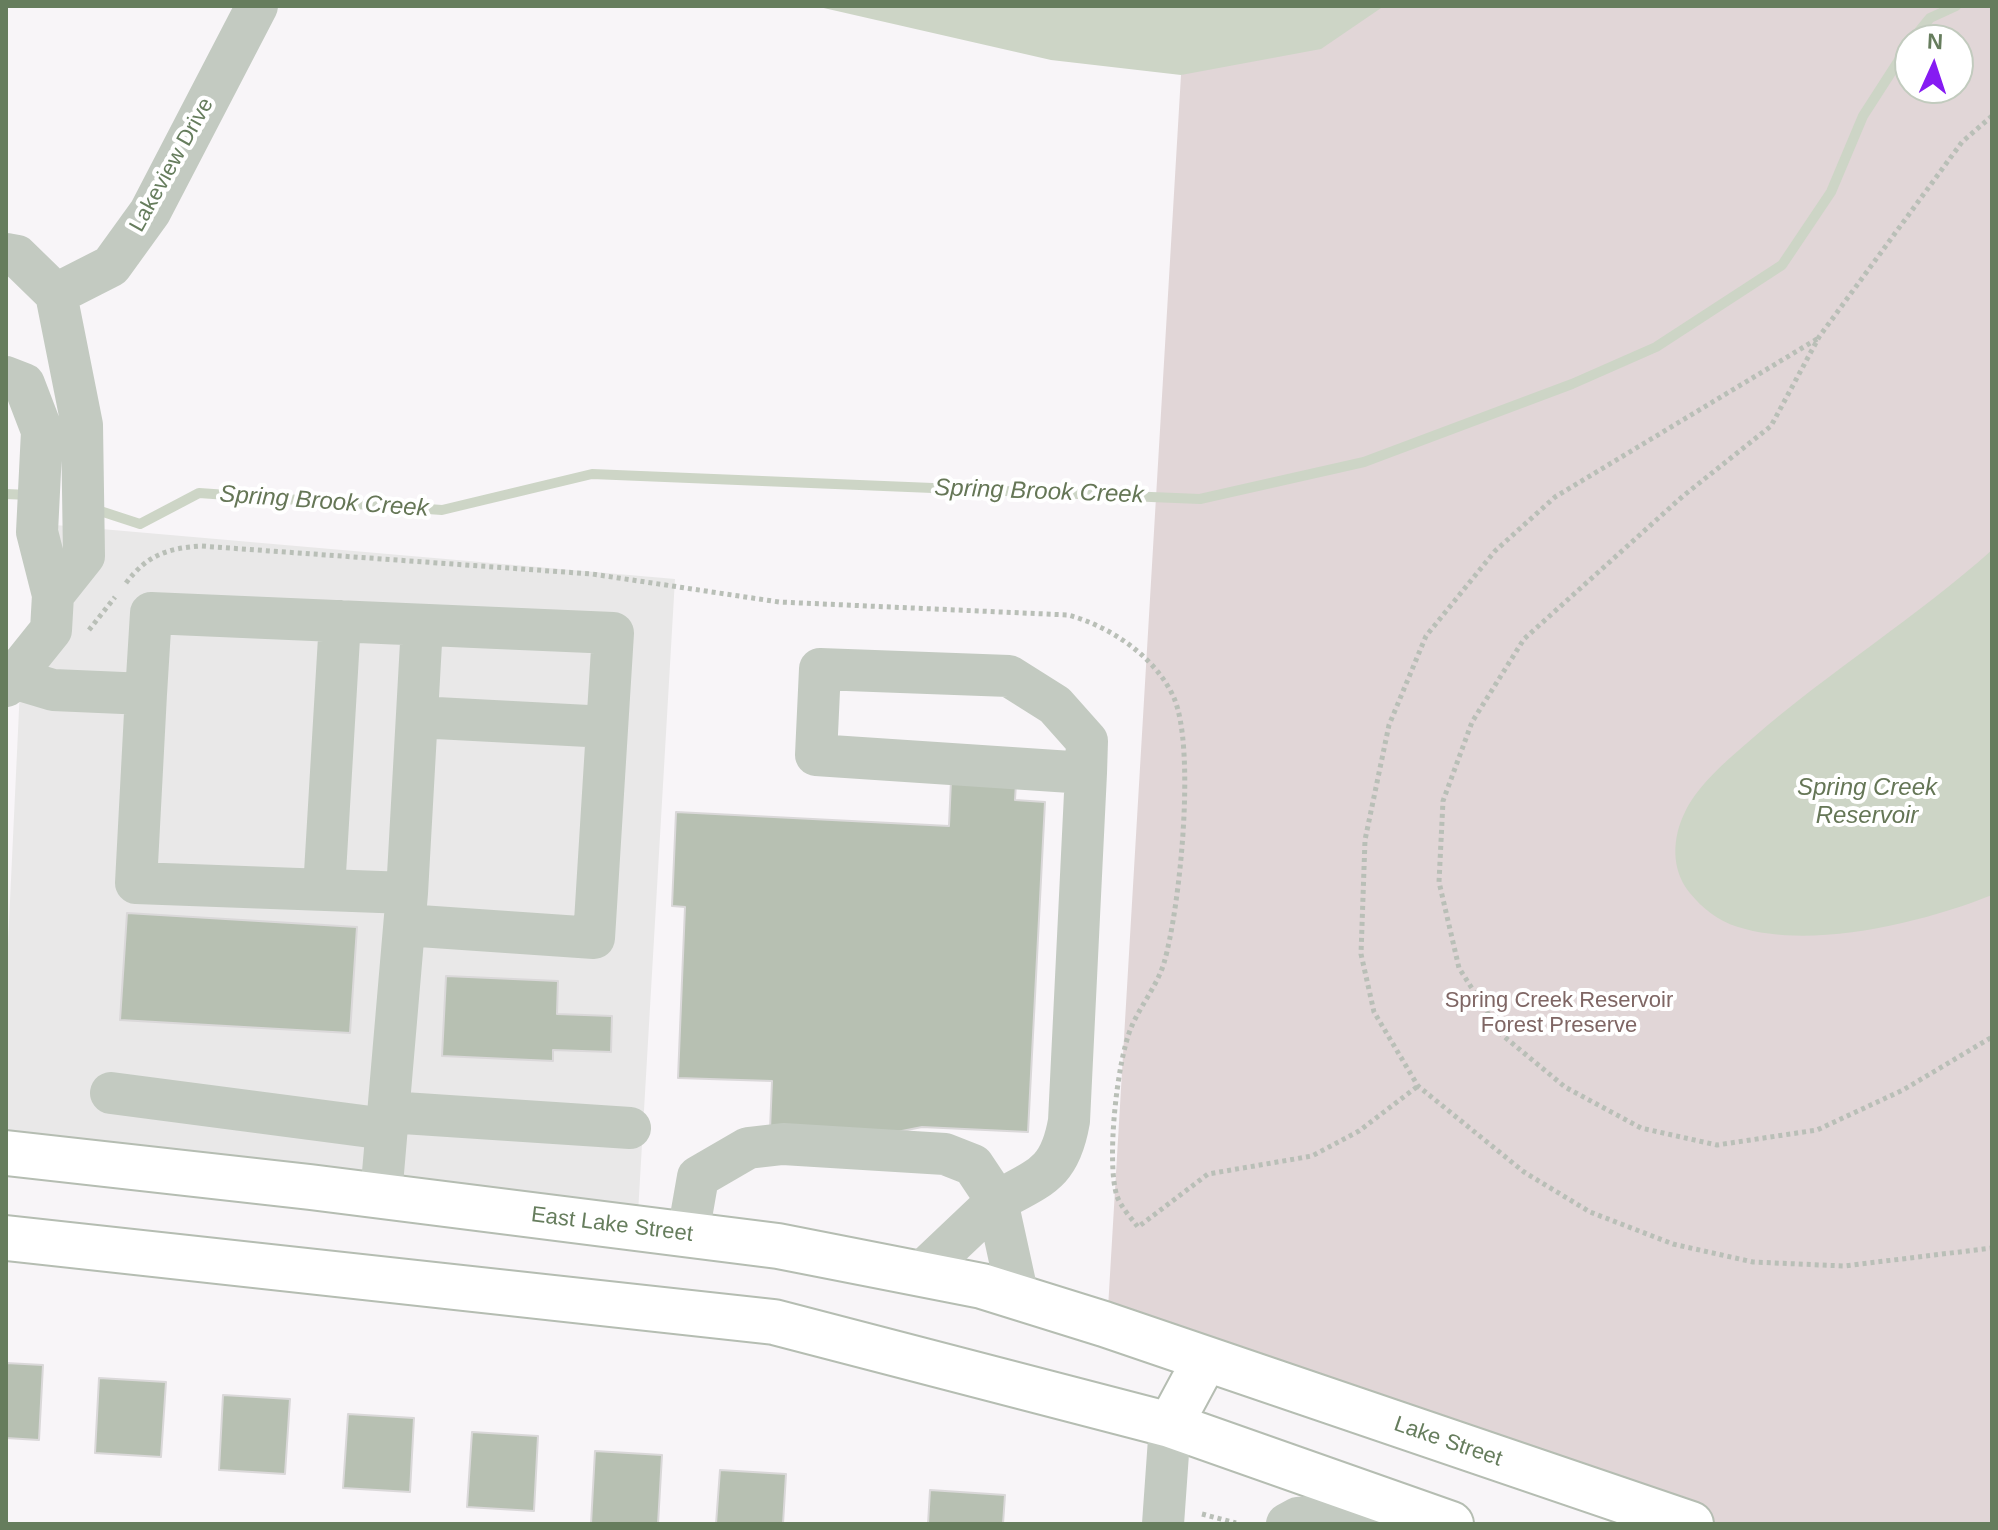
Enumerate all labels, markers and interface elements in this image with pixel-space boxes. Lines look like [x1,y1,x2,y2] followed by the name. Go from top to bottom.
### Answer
[1894,24,1974,104] north arrow
[1927,29,1944,54] text: N
[124,93,220,237] street label: Lakeview Drive
[934,474,1144,510] water label: Spring Brook Creek
[219,480,429,524] water label: Spring Brook Creek
[1797,774,1937,830] water label: Spring Creek Reservoir
[1445,988,1673,1040] park label: Spring Creek Reservoir Forest Preserve
[530,1202,694,1248] street label: East Lake Street
[1391,1411,1505,1473] street label: Lake Street

